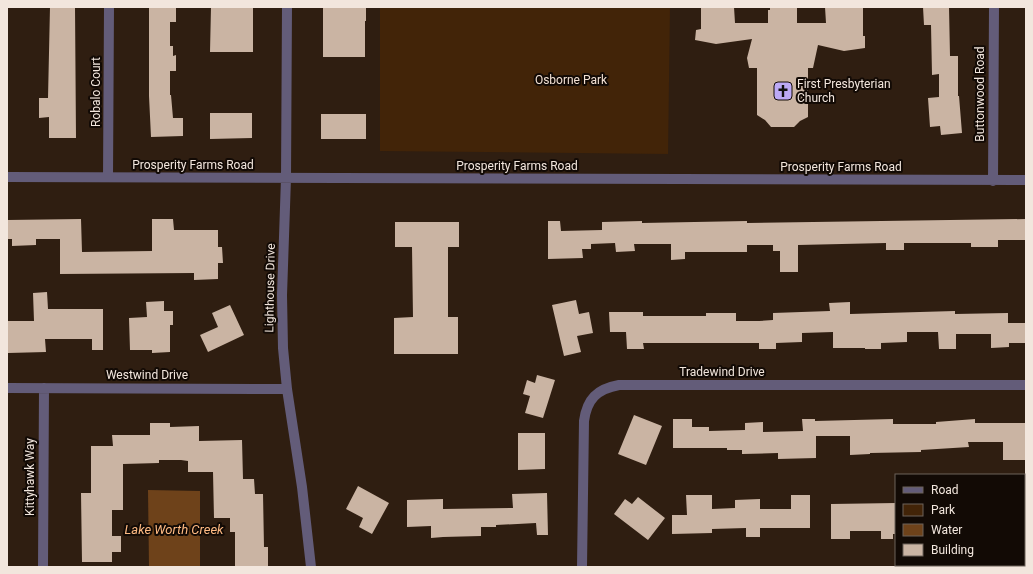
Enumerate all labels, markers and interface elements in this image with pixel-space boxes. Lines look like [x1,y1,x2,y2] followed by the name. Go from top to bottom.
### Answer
[973,46,987,142] street label: Buttonwood Road
[89,57,103,127] street label: Robalo Court
[535,73,608,87] park label: Osborne Park
[797,77,891,105] place label: First Presbyterian Church
[772,80,794,102] church icon: First Presbyterian Church
[132,158,254,172] street label: Prosperity Farms Road
[456,159,578,173] street label: Prosperity Farms Road
[780,160,902,174] street label: Prosperity Farms Road
[262,243,278,333] street label: Lighthouse Drive
[679,365,765,379] street label: Tradewind Drive
[106,368,188,382] street label: Westwind Drive
[23,438,37,516] street label: Kittyhawk Way
[895,474,1025,566] legend
[931,483,959,497] text: Road
[931,503,956,517] text: Park
[125,522,224,537] water label: Lake Worth Creek
[931,523,962,537] text: Water
[931,543,974,557] text: Building

